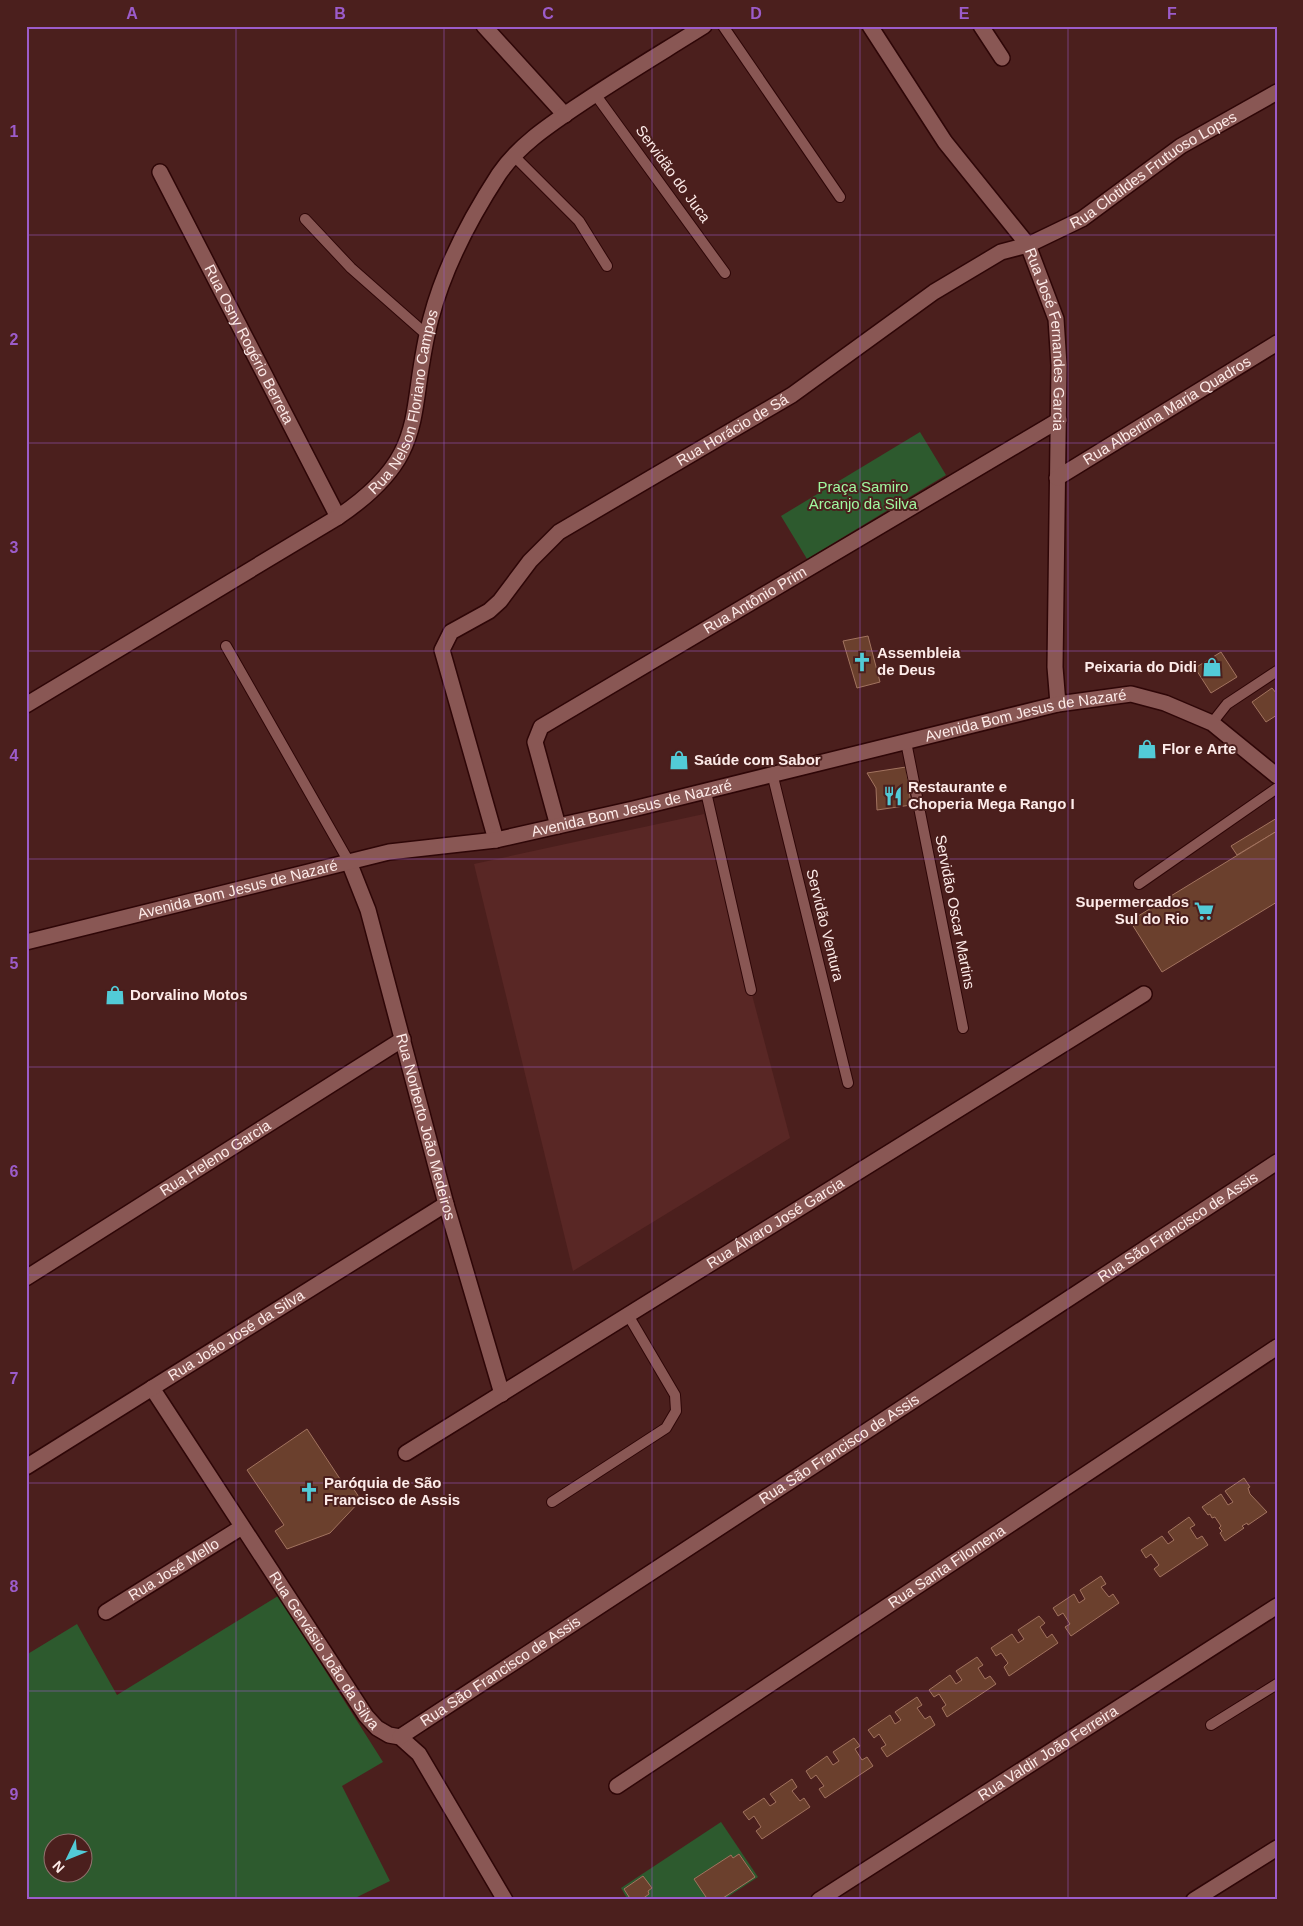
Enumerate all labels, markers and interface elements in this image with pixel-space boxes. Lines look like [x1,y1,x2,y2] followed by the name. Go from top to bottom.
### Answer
[126,5,138,22] text: A
[334,5,346,22] text: B
[542,5,554,22] text: C
[750,5,762,22] text: D
[959,5,970,22] text: E
[1167,5,1177,22] text: F
[1067,108,1239,232] street label: Rua Clotildes Frutuoso Lopes
[632,122,715,226] street label: Servidão do Juca
[10,123,19,140] text: 1
[1022,245,1068,432] street label: Rua José Fernandes Garcia
[201,262,298,427] street label: Rua Osny Rogério Berreta
[365,307,441,497] street label: Rua Nelson Floriano Campos
[10,331,19,348] text: 2
[1080,352,1254,468] street label: Rua Albertina Maria Quadros
[673,390,792,469] street label: Rua Horácio de Sá
[809,478,918,512] park label: Praça Samiro Arcanjo da Silva
[10,539,19,556] text: 3
[700,563,809,637] street label: Rua Antônio Prim
[877,644,961,678] place label: Assembleia de Deus
[851,651,873,673] church icon: Assembleia de Deus
[1201,656,1223,678] shop icon: Peixaria do Didi
[1084,658,1197,675] place label: Peixaria do Didi
[923,686,1127,745] street label: Avenida Bom Jesus de Nazaré
[1136,738,1158,760] shop icon: Flor e Arte
[1162,740,1236,757] place label: Flor e Arte
[10,747,19,764] text: 4
[668,749,690,771] shop icon: Saúde com Sabor
[694,751,821,768] place label: Saúde com Sabor
[530,776,734,840] street label: Avenida Bom Jesus de Nazaré
[908,778,1075,812] place label: Restaurante e Choperia Mega Rango I
[882,785,904,807] restaurant icon: Restaurante e Choperia Mega Rango I
[932,833,979,990] street label: Servidão Oscar Martins
[136,856,339,922] street label: Avenida Bom Jesus de Nazaré
[803,867,848,983] street label: Servidão Ventura
[1076,893,1189,927] place label: Supermercados Sul do Rio
[1193,900,1215,922] supermarket icon: Supermercados Sul do Rio
[10,955,19,972] text: 5
[104,984,126,1006] shop icon: Dorvalino Motos
[130,986,248,1003] place label: Dorvalino Motos
[393,1031,459,1222] street label: Rua Norberto João Medeiros
[156,1116,274,1199] street label: Rua Heleno Garcia
[10,1163,19,1180] text: 6
[1094,1168,1261,1285] street label: Rua São Francisco de Assis
[703,1173,847,1272] street label: Rua Álvaro José Garcia
[165,1286,308,1384] street label: Rua João José da Silva
[10,1370,19,1387] text: 7
[756,1390,922,1507] street label: Rua São Francisco de Assis
[324,1474,460,1508] place label: Paróquia de São Francisco de Assis
[298,1481,320,1503] church icon: Paróquia de São Francisco de Assis
[885,1521,1009,1611] street label: Rua Santa Filomena
[125,1535,222,1604] street label: Rua José Mello
[266,1568,383,1733] street label: Rua Gervásio João da Silva
[10,1578,19,1595] text: 8
[417,1612,583,1729] street label: Rua São Francisco de Assis
[975,1701,1121,1804] street label: Rua Valdir João Ferreira
[10,1786,19,1803] text: 9
[42,1834,92,1884] north arrow
[49,1858,68,1876] text: N

